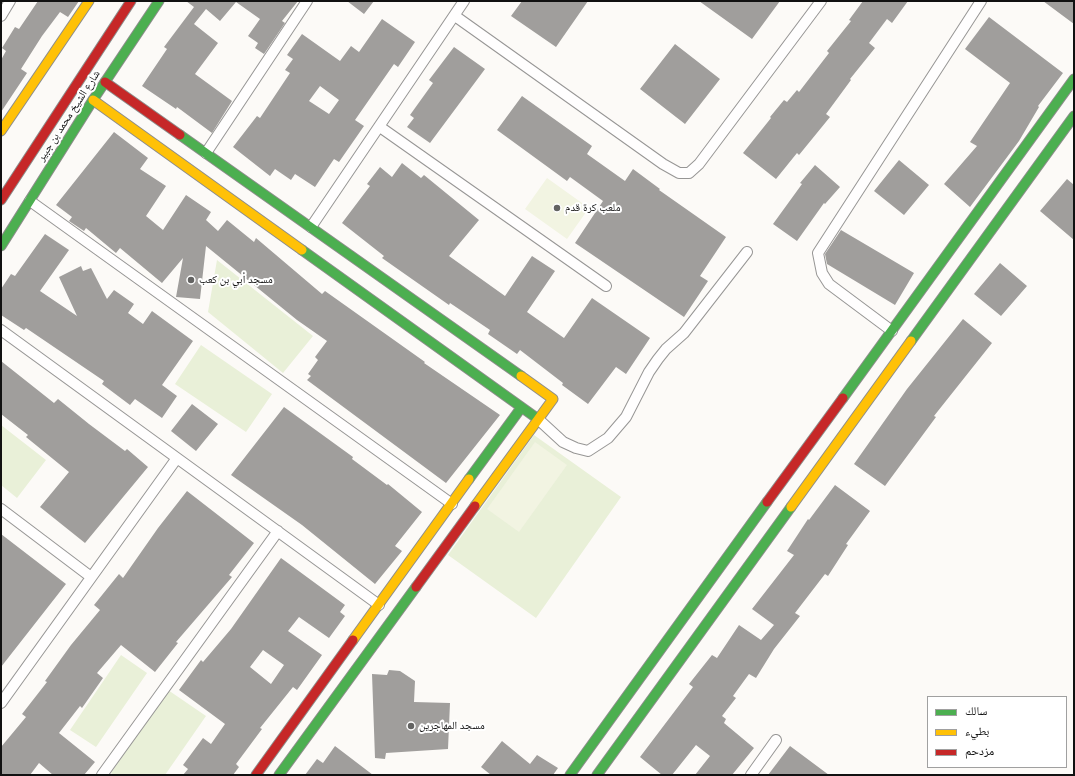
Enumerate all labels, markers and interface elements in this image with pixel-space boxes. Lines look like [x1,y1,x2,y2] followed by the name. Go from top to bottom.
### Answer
[35,68,103,164] street label: شارع الشيخ محمد بن جبير
[565,201,620,215] place label: ملعب كرة قدم
[552,203,562,213] marker: ملعب كرة قدم
[199,273,273,287] place label: مسجد أبي بن كعب
[186,275,196,285] marker: مسجد أبي بن كعب
[927,696,1067,768] legend
[965,704,987,718] text: سالك
[419,719,485,733] place label: مسجد المهاجرين
[406,721,416,731] marker: مسجد المهاجرين
[965,724,989,738] text: بطيء
[965,744,994,758] text: مزدحم

